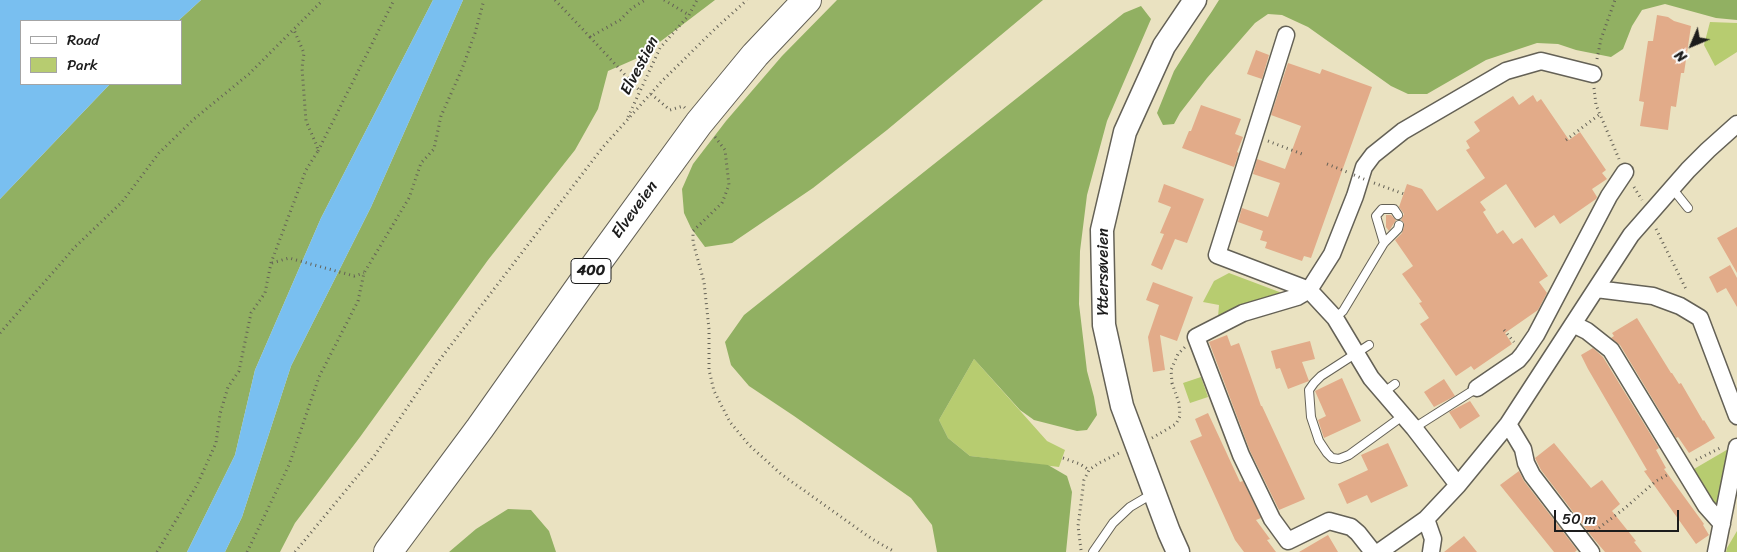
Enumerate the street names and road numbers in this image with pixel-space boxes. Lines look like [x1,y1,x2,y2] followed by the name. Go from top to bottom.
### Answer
[617,34,663,98] street label: Elvestien
[608,178,662,242] street label: Elveveien
[1094,228,1114,316] street label: Yttersøveien
[571,258,611,284] road number: 400

